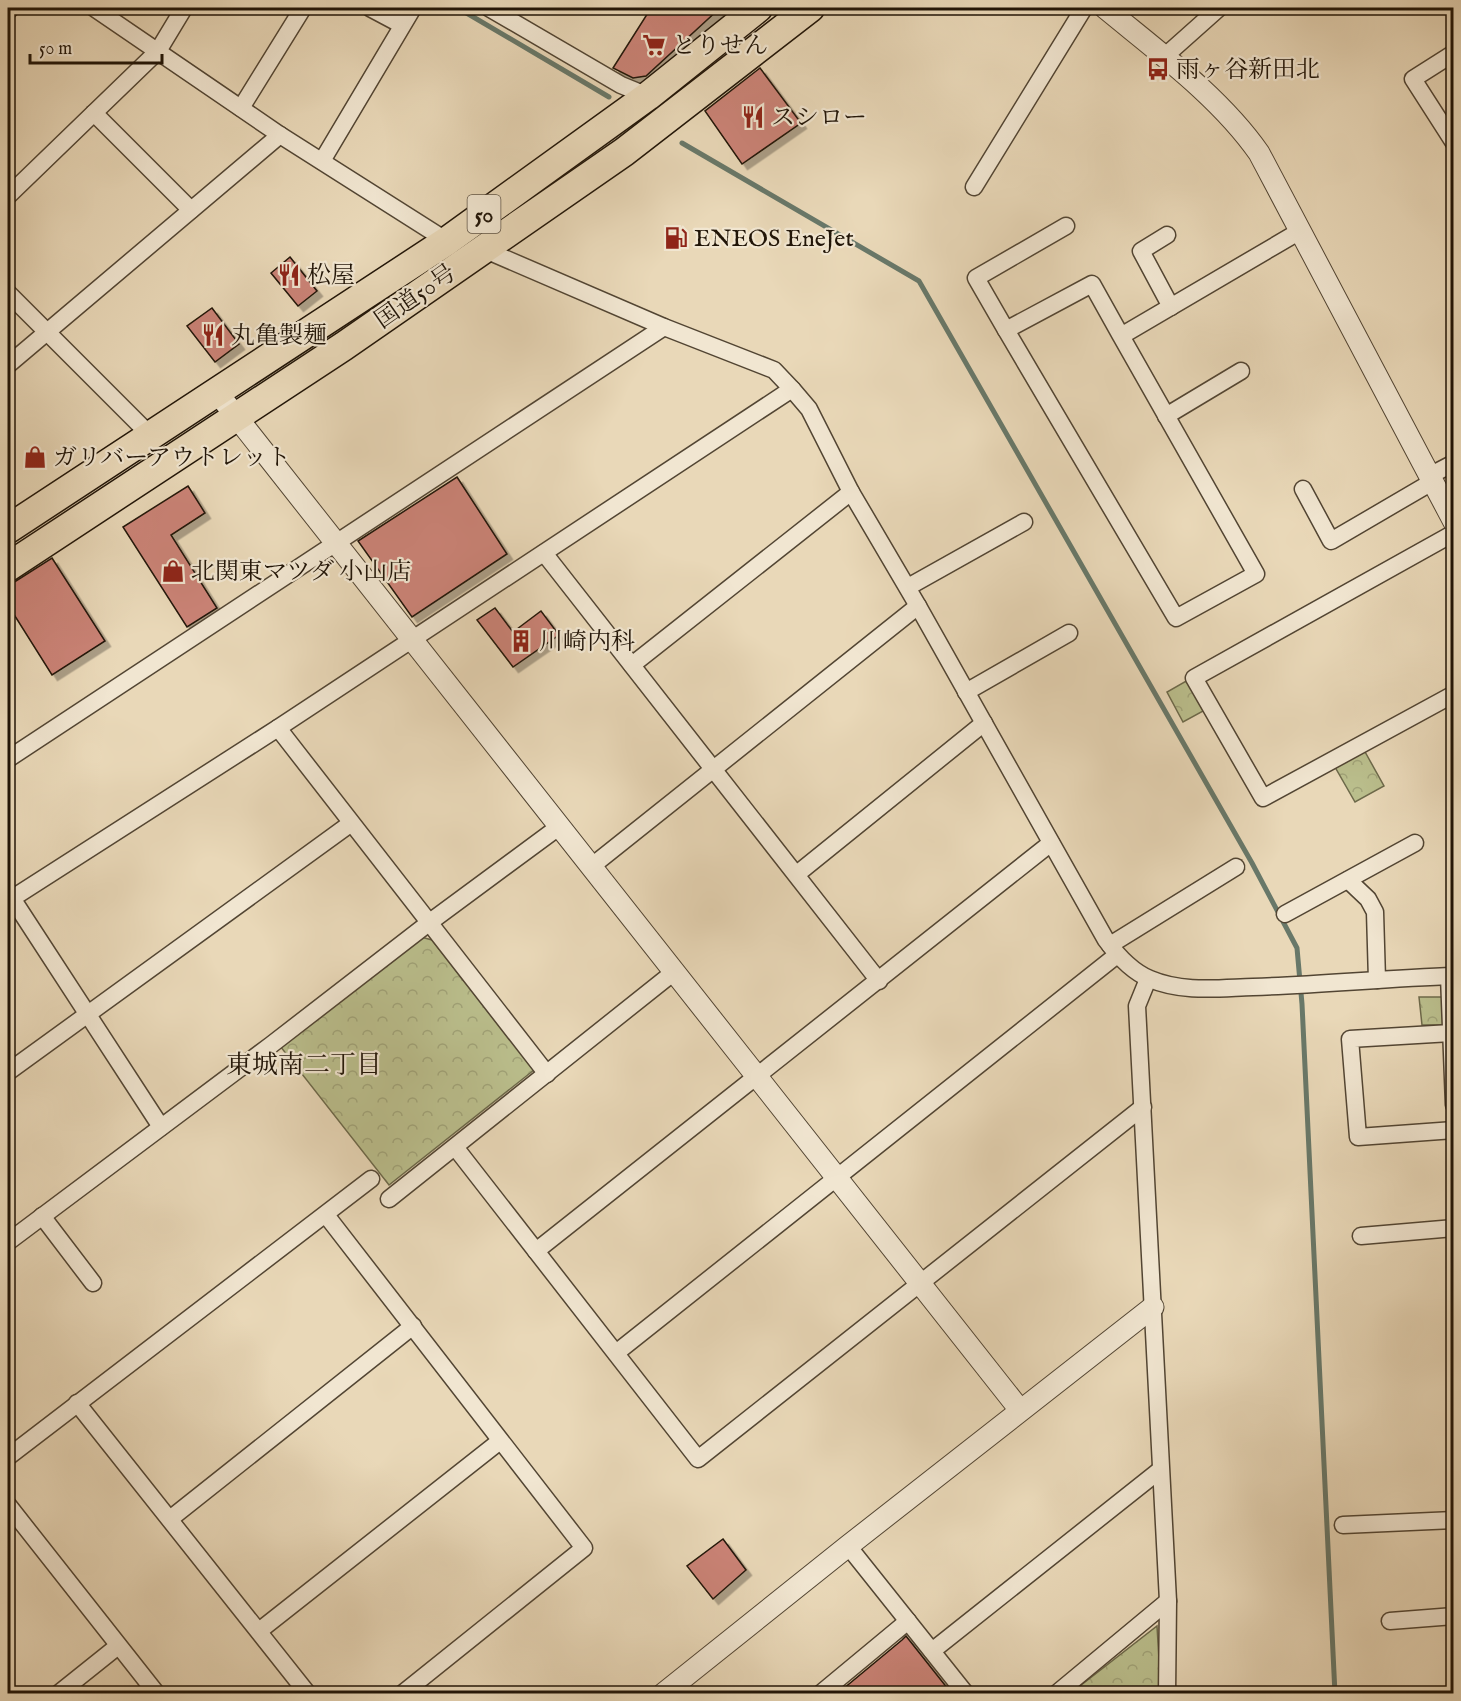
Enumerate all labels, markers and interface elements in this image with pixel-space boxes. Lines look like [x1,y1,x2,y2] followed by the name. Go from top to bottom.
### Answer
[30,27,162,65] scale bar
[672,31,768,62] place label: とりせん
[641,32,667,58] supermarket icon: とりせん
[39,38,72,61] text: 50 m
[1176,55,1320,86] place label: 雨ヶ谷新田北
[1145,56,1171,82] bus stop icon: 雨ヶ谷新田北
[771,103,867,134] place label: スシロー
[740,104,766,130] restaurant icon: スシロー
[468,195,500,233] road number: 50
[694,224,854,255] place label: ENEOS EneJet
[663,225,689,251] fuel station icon: ENEOS EneJet
[369,258,463,336] street label: 国道50号
[307,261,355,292] place label: 松屋
[276,262,302,288] restaurant icon: 松屋
[231,321,327,352] place label: 丸亀製麺
[200,322,226,348] restaurant icon: 丸亀製麺
[53,443,291,474] place label: ガリバーアウトレット
[22,444,48,470] shop icon: ガリバーアウトレット
[191,557,411,588] place label: 北関東マツダ 小山店
[160,558,186,584] shop icon: 北関東マツダ 小山店
[539,627,635,658] place label: 川崎内科
[508,628,534,654] building icon: 川崎内科
[226,1049,382,1082] district label: 東城南二丁目

